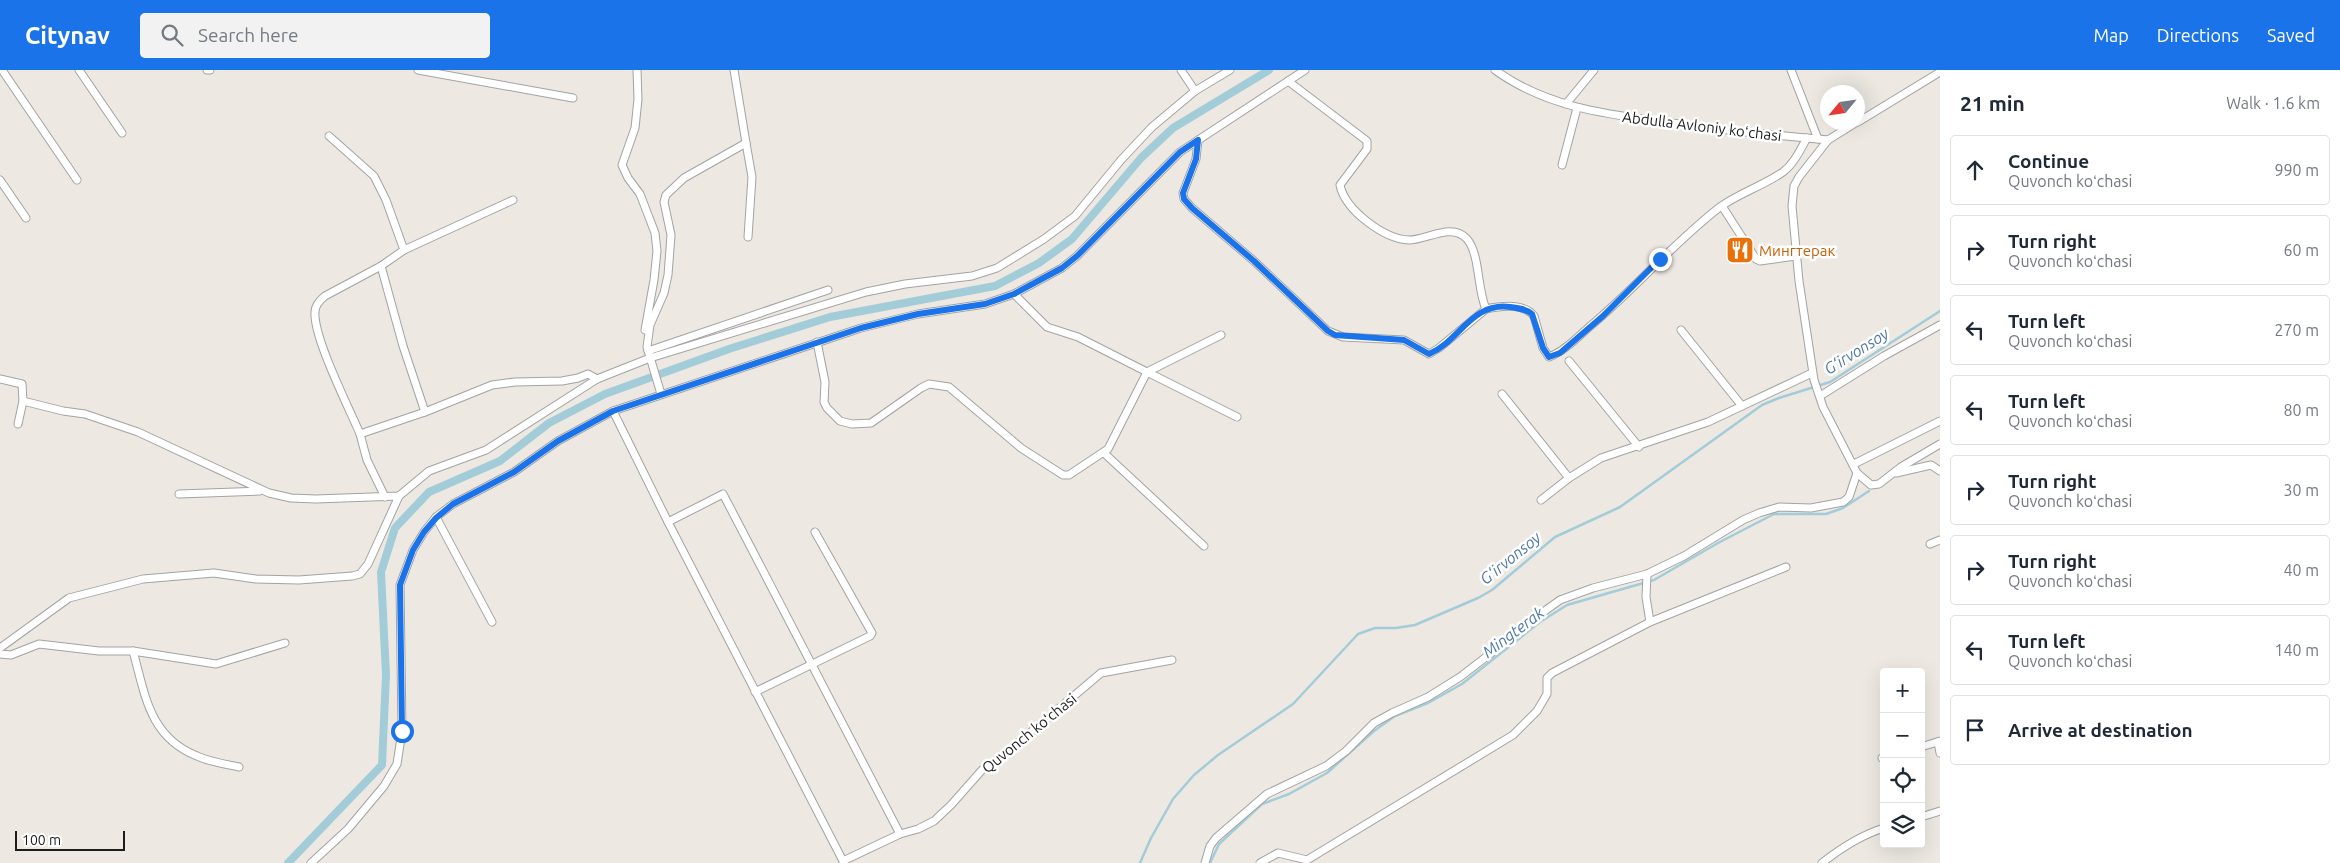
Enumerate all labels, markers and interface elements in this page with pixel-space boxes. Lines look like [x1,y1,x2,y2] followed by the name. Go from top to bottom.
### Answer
[140,13,490,58] search box
[158,21,186,49] icon: search
[25,22,110,49] text: Citynav
[198,24,298,46] text: Search here
[2093,25,2129,45] text: Map
[2157,25,2239,45] text: Directions
[2267,25,2315,45] text: Saved
[1820,85,1865,130] north arrow
[1960,91,2025,115] text: 21 min
[2226,94,2320,112] text: Walk · 1.6 km
[1621,108,1783,144] street label: Abdulla Avloniy koʻchasi
[2008,150,2089,172] text: Continue
[1961,156,1989,184] icon: ahead
[2274,161,2319,179] text: 990 m
[2008,172,2132,190] text: Quvonch koʻchasi
[2008,230,2096,252] text: Turn right
[1725,235,1755,265] restaurant icon: Мингтерак
[1961,236,1989,264] icon: right
[2283,241,2319,259] text: 60 m
[1759,242,1835,259] place label: Мингтерак
[1649,248,1672,271] route end
[2008,252,2132,270] text: Quvonch koʻchasi
[2008,310,2086,332] text: Turn left
[1961,316,1989,344] icon: left
[2274,321,2319,339] text: 270 m
[1820,324,1892,378] water label: G‘irvonsoy
[2008,332,2132,350] text: Quvonch koʻchasi
[2008,390,2086,412] text: Turn left
[1961,396,1989,424] icon: left
[2283,401,2319,419] text: 80 m
[2008,412,2132,430] text: Quvonch koʻchasi
[2008,470,2096,492] text: Turn right
[1961,476,1989,504] icon: right
[2283,481,2319,499] text: 30 m
[2008,492,2132,510] text: Quvonch koʻchasi
[1476,528,1544,588] water label: G‘irvonsoy
[2008,550,2096,572] text: Turn right
[1961,556,1989,584] icon: right
[2283,561,2319,579] text: 40 m
[2008,572,2132,590] text: Quvonch koʻchasi
[1479,603,1548,661] water label: Mingterak
[2008,630,2086,652] text: Turn left
[1961,636,1989,664] icon: left
[2274,641,2319,659] text: 140 m
[2008,652,2132,670] text: Quvonch koʻchasi
[1880,668,1925,848] map controls
[1880,668,1925,713] button: +
[978,690,1080,776] street label: Quvonch koʻchasi
[1880,713,1925,758] button: −
[1961,716,1989,744] icon: arrive
[2008,719,2193,741] text: Arrive at destination
[391,720,414,743] route start
[1880,758,1925,803] button: locate
[1880,803,1925,848] button: layers
[15,828,125,851] scale bar
[22,832,61,848] text: 100 m

